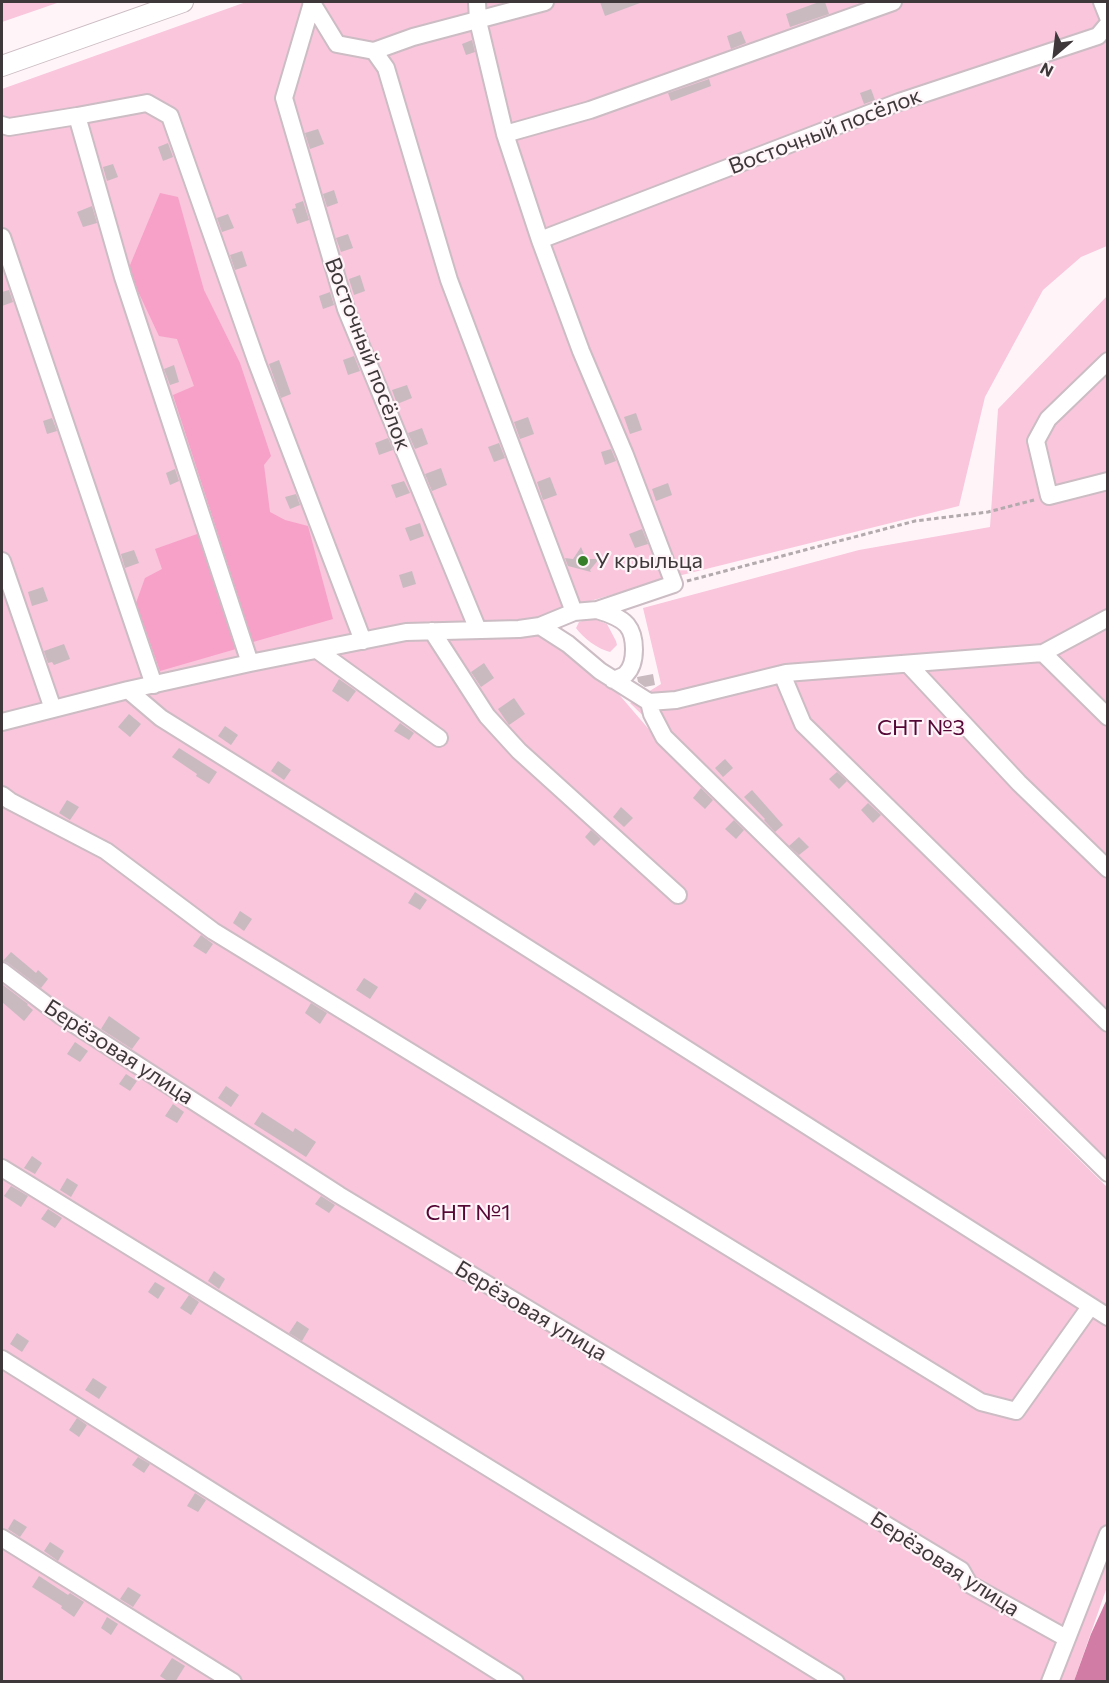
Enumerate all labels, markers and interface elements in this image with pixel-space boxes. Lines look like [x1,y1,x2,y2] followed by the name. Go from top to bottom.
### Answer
[1025,24,1085,84] north arrow
[1037,59,1056,82] text: N
[725,82,925,180] street label: Восточный посёлок
[319,254,417,454] street label: Восточный посёлок
[595,548,703,574] place label: У крыльца
[576,554,590,568] marker: У крыльца
[877,715,965,741] park label: СНТ №3
[39,994,199,1110] street label: Берёзовая улица
[425,1200,511,1226] park label: СНТ №1
[450,1255,612,1367] street label: Берёзовая улица
[865,1506,1025,1622] street label: Берёзовая улица

